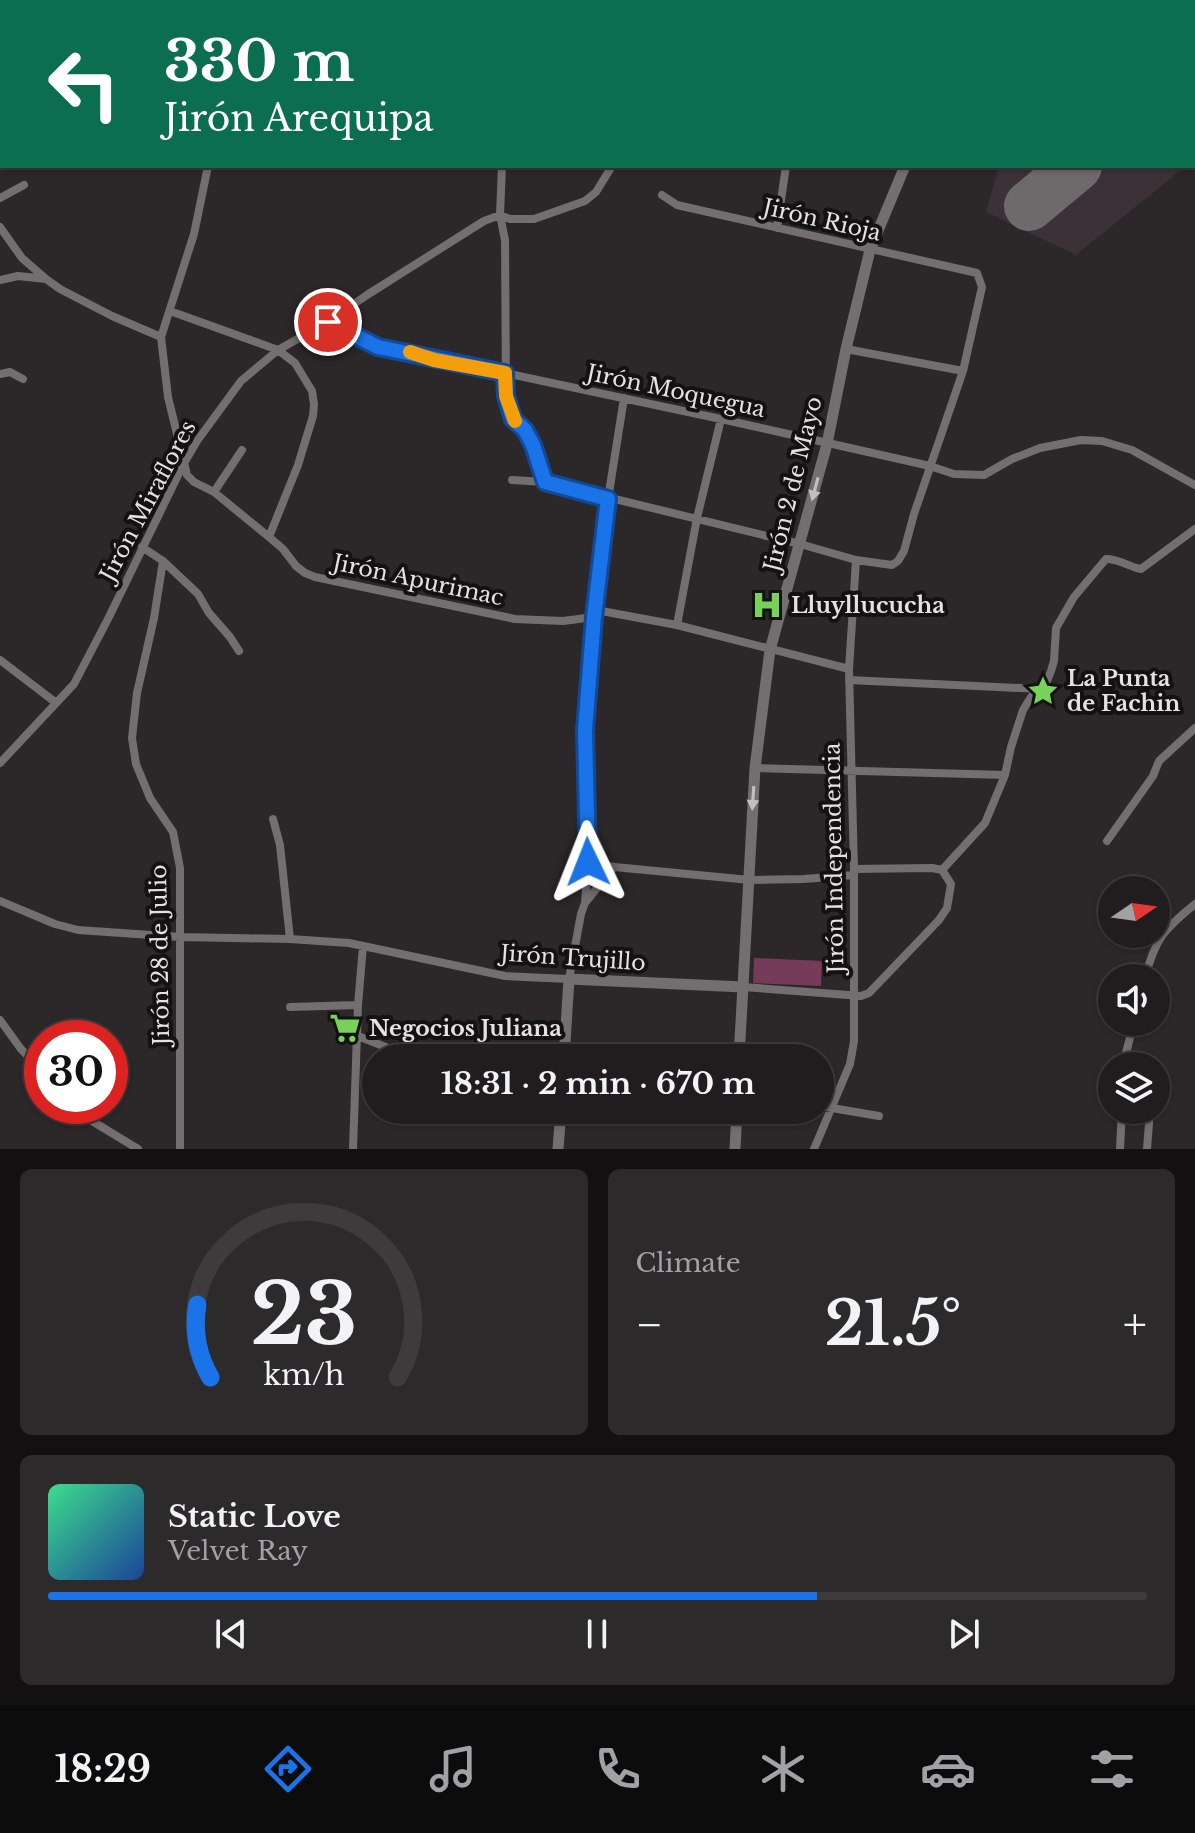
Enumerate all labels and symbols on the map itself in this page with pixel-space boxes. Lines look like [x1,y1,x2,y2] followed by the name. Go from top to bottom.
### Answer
[758,193,884,247] street label: Jirón Rioja
[294,288,362,356] pin
[581,358,768,423] street label: Jirón Moquegua
[757,394,828,577] street label: Jirón 2 de Mayo
[93,416,202,589] street label: Jirón Miraflores
[808,477,820,502] one-way arrow
[327,548,506,611] street label: Jirón Apurimac
[750,588,784,622] hospital icon: Lluyllucucha
[791,592,945,619] place label: Lluyllucucha
[1067,665,1180,717] place label: La Punta de Fachin
[1026,674,1060,708] place icon: La Punta de Fachin
[818,742,850,976] street label: Jirón Independencia
[746,786,759,811] one-way arrow
[546,820,630,904] position arrow
[145,864,175,1049] street label: Jirón 28 de Julio
[1098,876,1170,948] north arrow
[496,939,647,977] street label: Jirón Trujillo
[328,1011,362,1045] supermarket icon: Negocios Juliana
[369,1015,562,1042] place label: Negocios Juliana
[24,1020,128,1124] speed limit sign: 30

